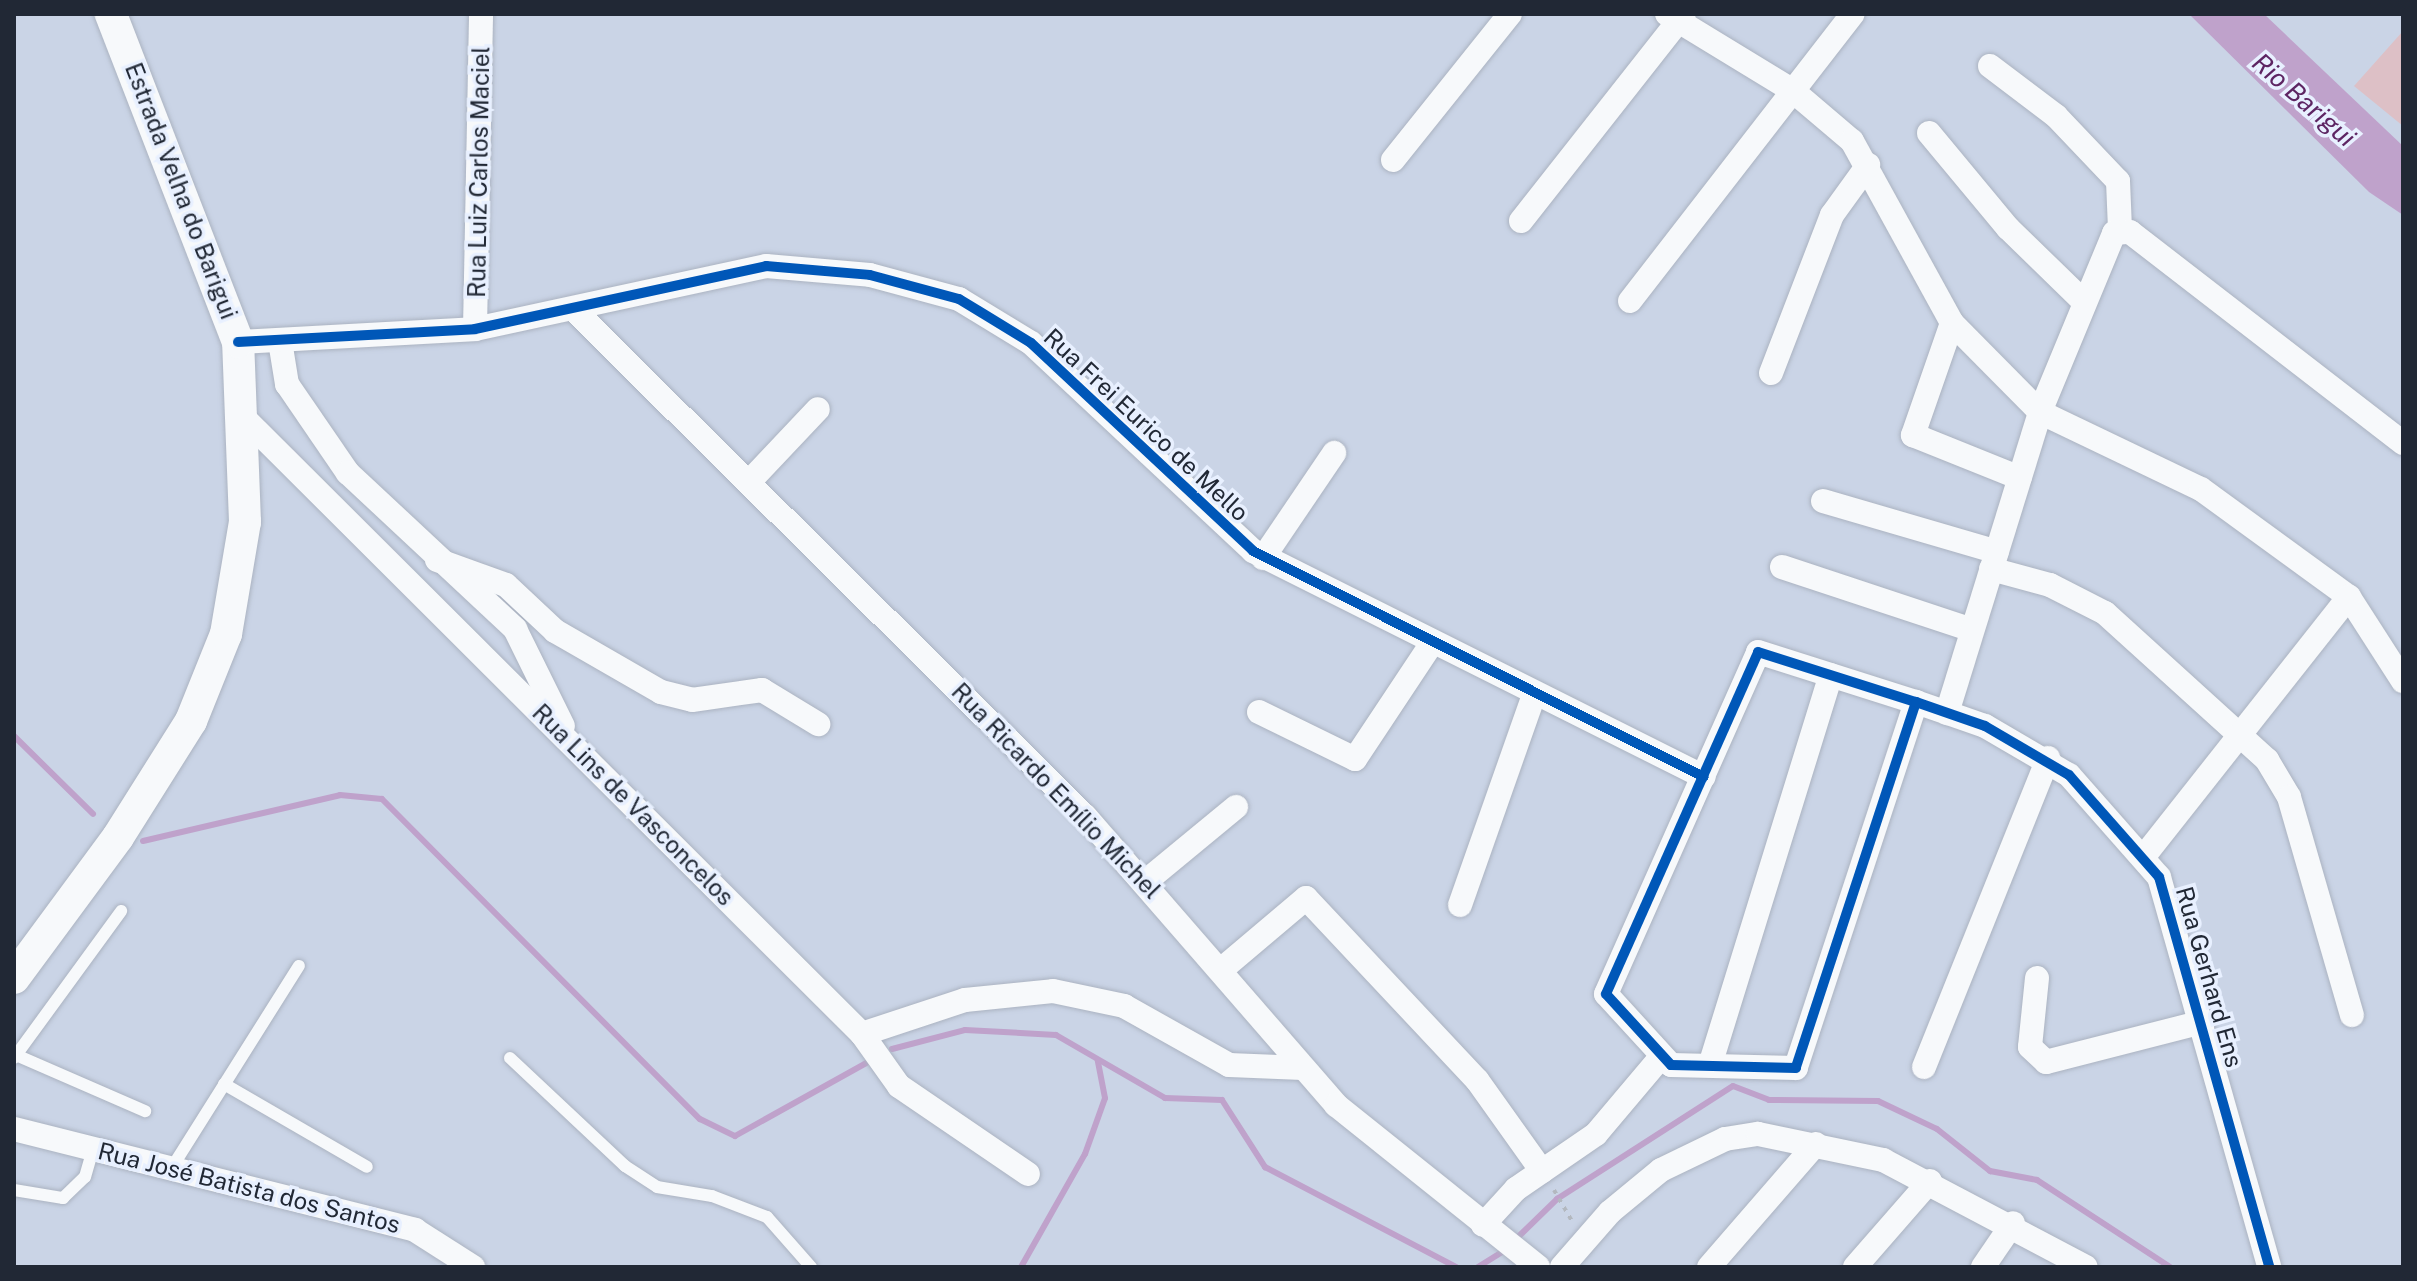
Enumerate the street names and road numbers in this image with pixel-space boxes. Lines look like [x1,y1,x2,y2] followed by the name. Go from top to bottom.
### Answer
[462,46,496,298] street label: Rua Luiz Carlos Maciel
[119,58,243,324] street label: Estrada Velha do Barigui
[1037,322,1255,528] street label: Rua Frei Eurico de Mello
[945,677,1167,905] street label: Rua Ricardo Emílio Michel
[526,698,740,912] street label: Rua Lins de Vasconcelos
[2169,883,2249,1071] street label: Rua Gerhard Ens
[95,1136,403,1240] street label: Rua José Batista dos Santos

